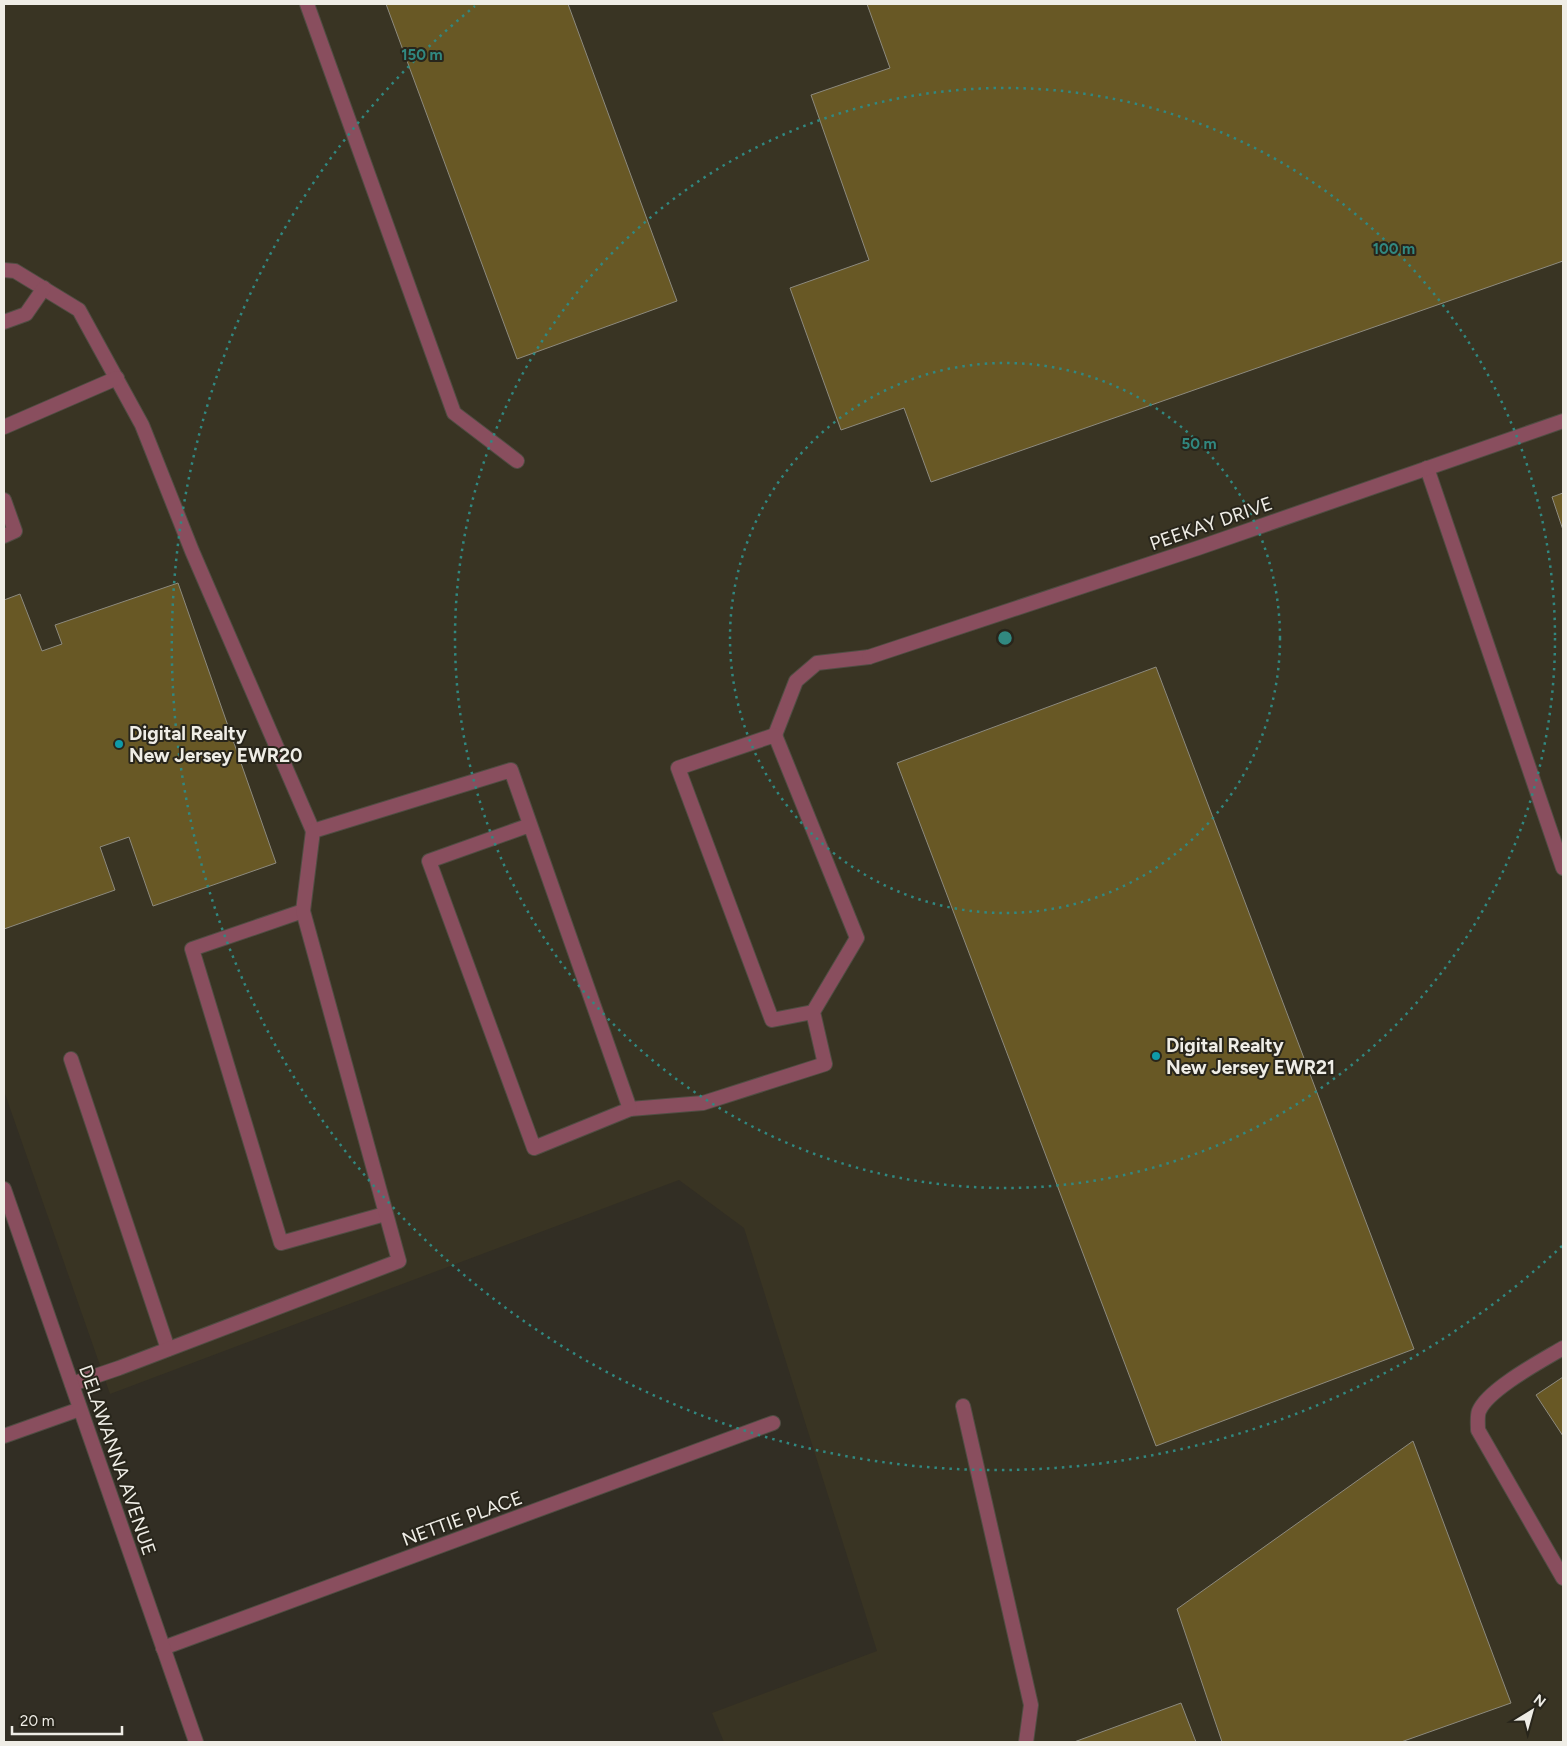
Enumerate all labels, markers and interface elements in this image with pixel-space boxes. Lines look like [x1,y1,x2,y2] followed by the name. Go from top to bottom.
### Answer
[401,46,443,64] text: 150 m
[1373,240,1415,258] text: 100 m
[1181,435,1217,453] text: 50 m
[1147,492,1276,555] street label: PEEKAY DRIVE
[996,629,1014,647] centre of rings
[129,722,302,767] place label: Digital Realty New Jersey EWR20
[113,738,125,750] marker: Digital Realty New Jersey EWR20
[1166,1034,1335,1079] place label: Digital Realty New Jersey EWR21
[1150,1050,1162,1062] marker: Digital Realty New Jersey EWR21
[74,1362,161,1558] street label: DELAWANNA AVENUE
[399,1486,525,1551] street label: NETTIE PLACE
[1507,1686,1557,1736] north arrow
[1530,1691,1549,1711] text: N
[12,1704,122,1736] scale bar
[20,1712,54,1730] text: 20 m

